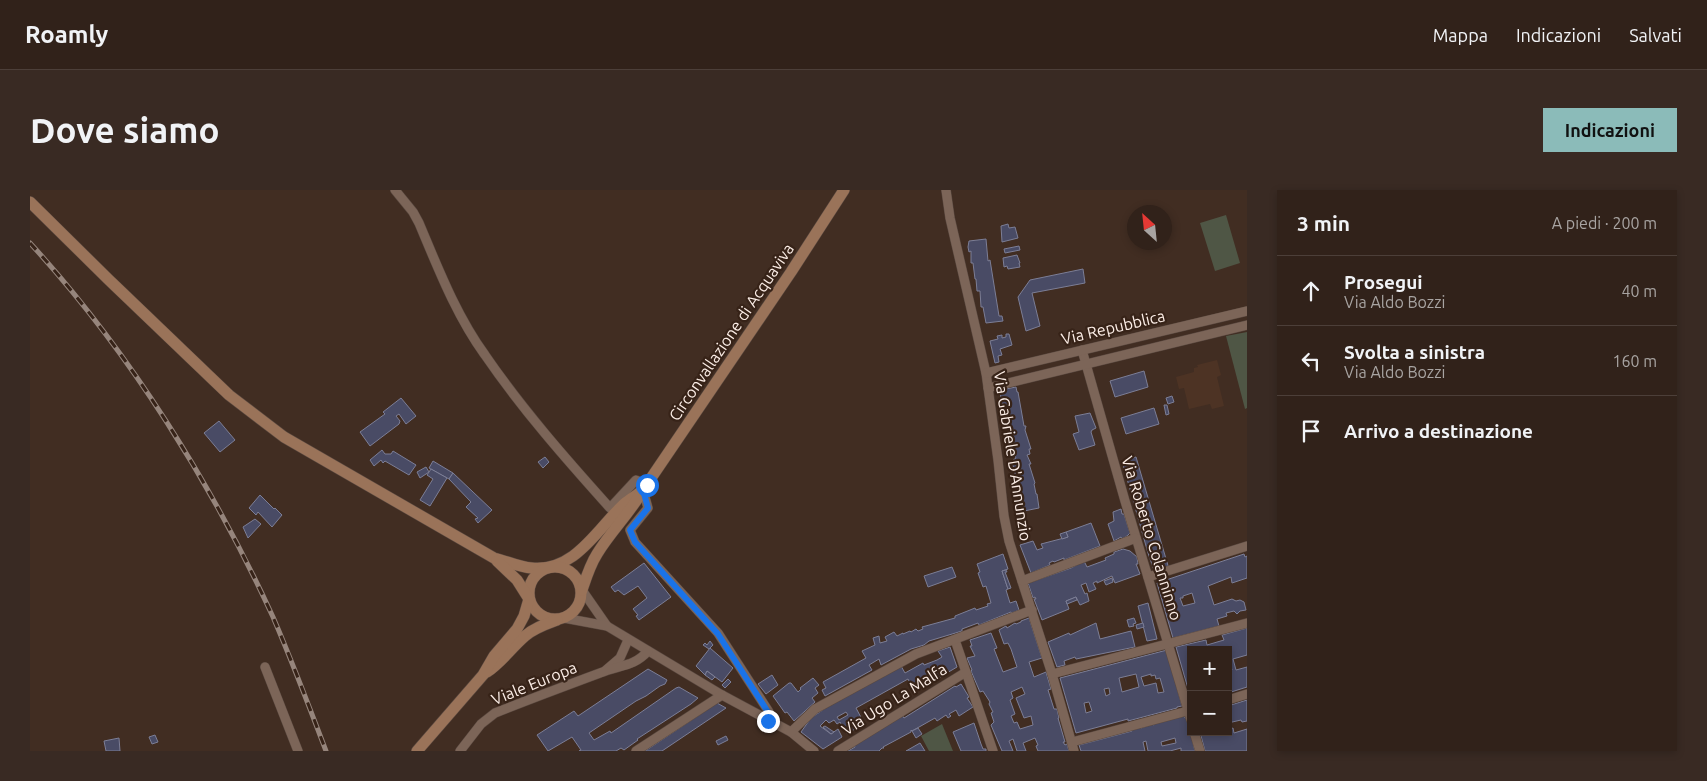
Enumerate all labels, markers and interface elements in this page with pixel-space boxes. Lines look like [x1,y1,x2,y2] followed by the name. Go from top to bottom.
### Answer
[25,21,108,48] text: Roamly
[1433,25,1488,45] text: Mappa
[1516,25,1601,45] text: Indicazioni
[1629,25,1682,45] text: Salvati
[1543,108,1677,152] button: Indicazioni
[30,110,220,150] text: Dove siamo
[1127,205,1172,250] north arrow
[1297,211,1350,235] text: 3 min
[1552,214,1657,232] text: A piedi · 200 m
[665,240,797,424] street label: Circonvallazione di Acquaviva
[1344,271,1423,293] text: Prosegui
[1297,277,1325,305] icon: ahead
[1621,282,1657,300] text: 40 m
[1344,293,1445,311] text: Via Aldo Bozzi
[1059,306,1167,348] street label: Via Repubblica
[1344,341,1485,363] text: Svolta a sinistra
[1297,347,1325,375] icon: left
[1612,352,1657,370] text: 160 m
[1344,363,1445,381] text: Via Aldo Bozzi
[991,370,1035,542] street label: Via Gabriele D'Annunzio
[1297,417,1325,445] icon: arrive
[1344,420,1533,442] text: Arrivo a destinazione
[1118,454,1186,622] street label: Via Roberto Colanninno
[636,474,659,497] route start
[1187,646,1232,736] map controls
[1187,646,1232,691] button: +
[489,658,579,708] street label: Viale Europa
[838,659,950,739] street label: Via Ugo La Malfa
[1187,691,1232,736] button: −
[757,710,780,733] route end

